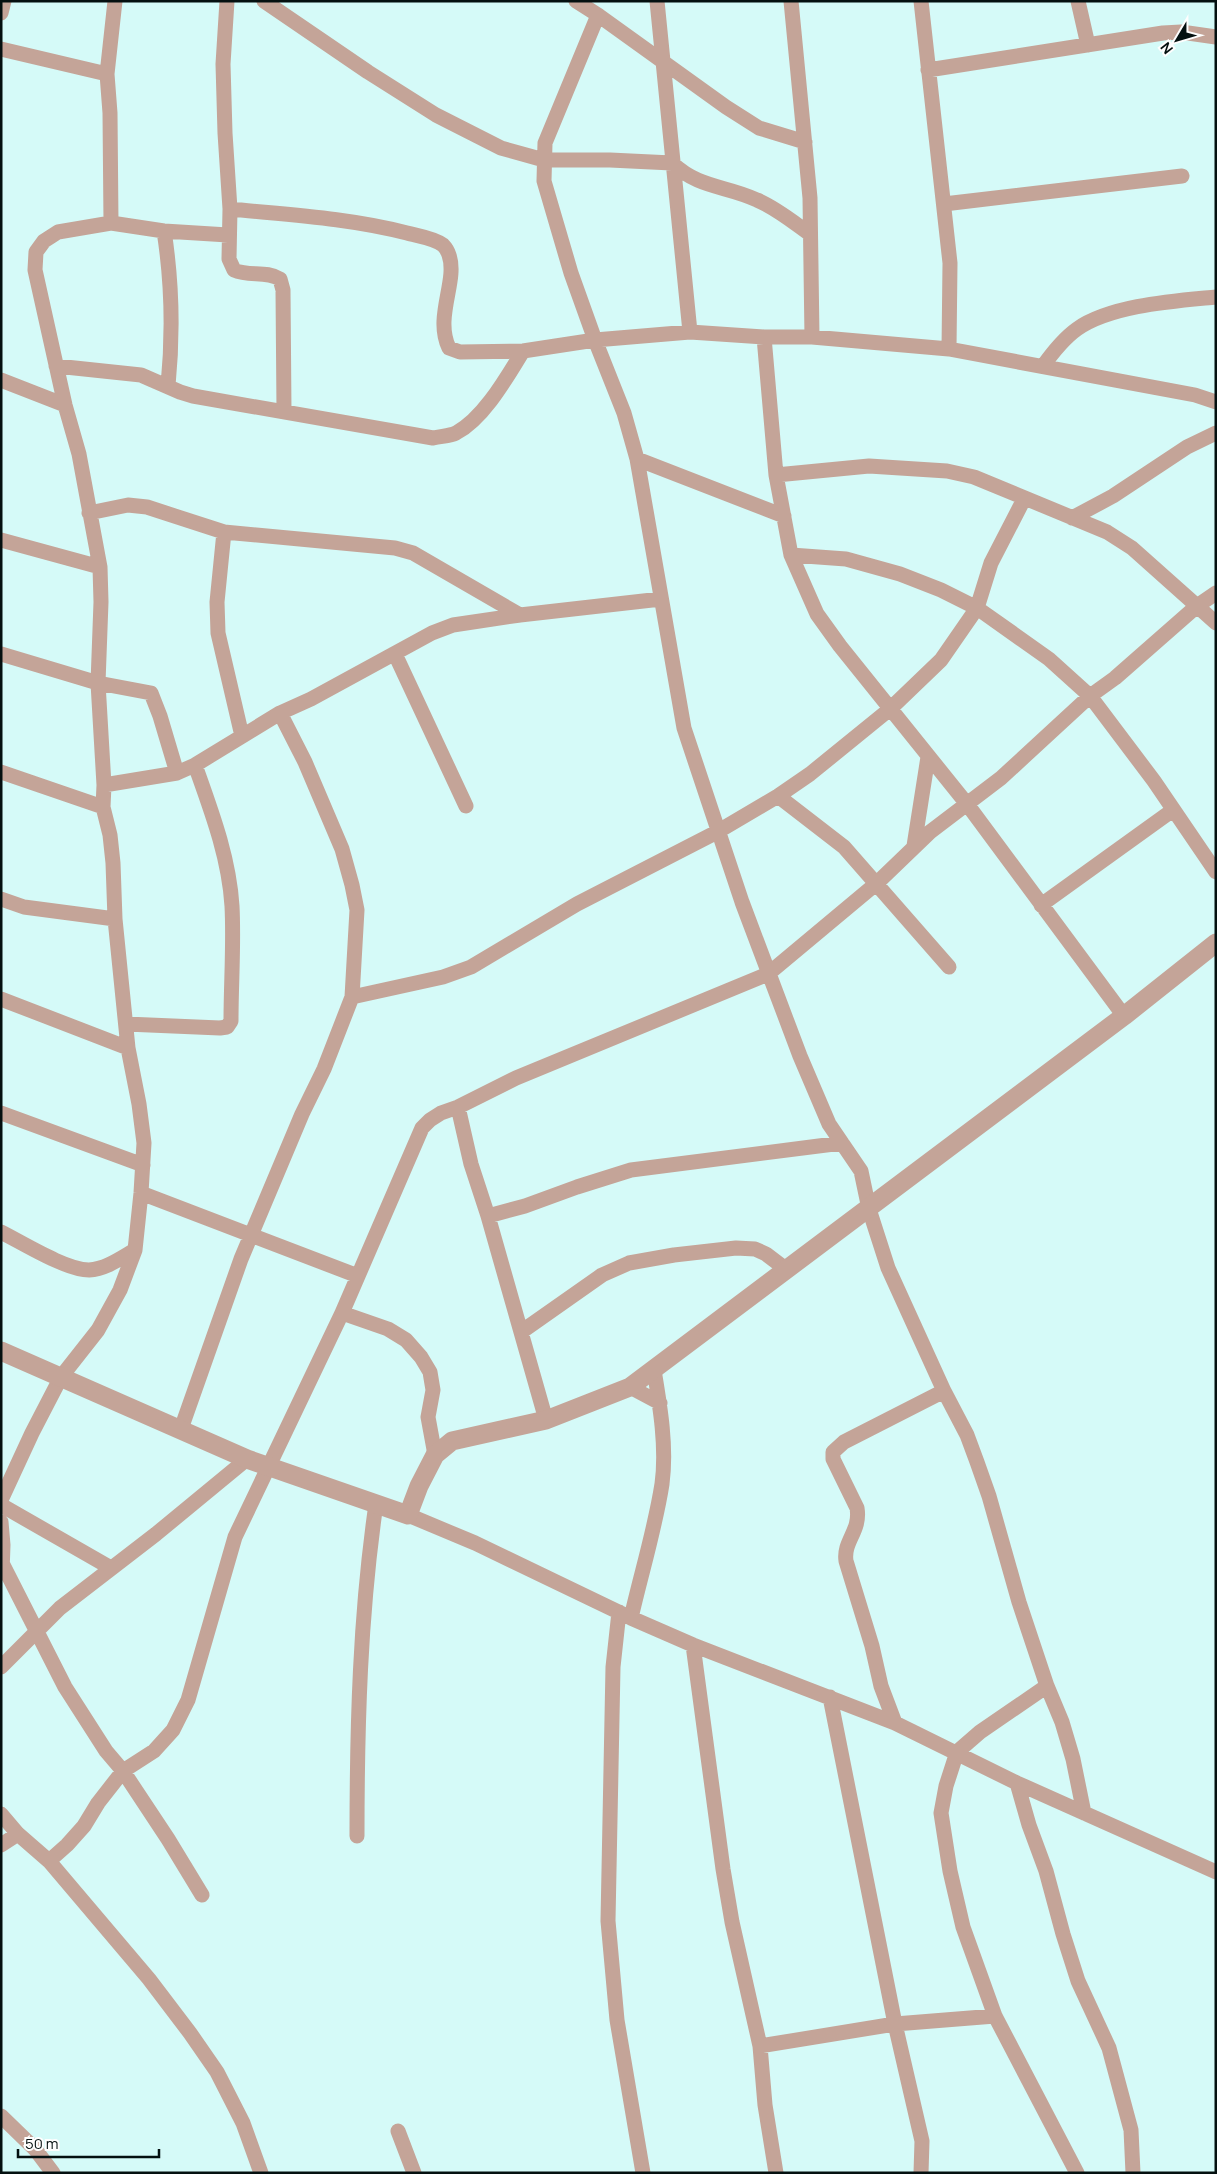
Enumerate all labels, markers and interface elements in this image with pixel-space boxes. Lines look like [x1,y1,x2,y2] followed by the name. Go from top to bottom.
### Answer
[1152,15,1202,65] north arrow
[1156,38,1177,58] text: N
[18,2126,159,2158] scale bar
[25,2133,59,2154] text: 50 m

